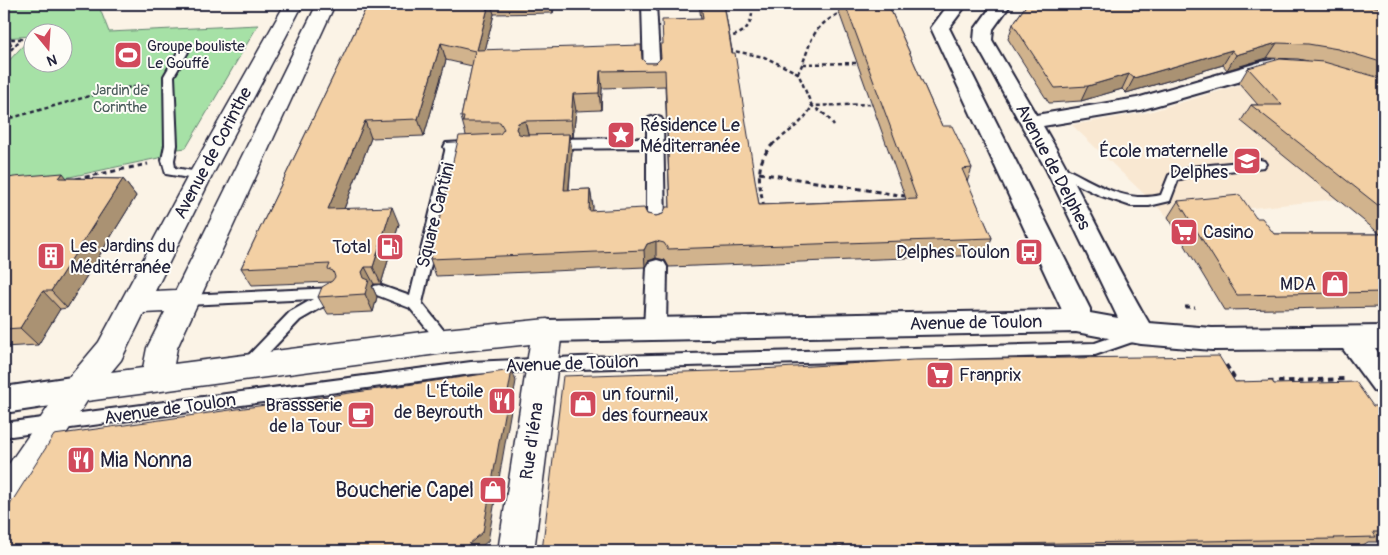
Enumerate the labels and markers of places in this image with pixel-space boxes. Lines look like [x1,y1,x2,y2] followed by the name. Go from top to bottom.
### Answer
[147,37,245,73] place label: Groupe bouliste Le Gouffé
[113,40,143,70] sports icon: Groupe bouliste Le Gouffé
[640,114,740,158] place label: Résidence Le Méditerranée
[606,120,636,150] place icon: Résidence Le Méditerranée
[1099,140,1228,184] place label: École maternelle Delphes
[1232,146,1262,176] school or university icon: École maternelle Delphes
[1169,217,1199,247] supermarket icon: Casino
[1203,221,1254,244] place label: Casino
[375,232,405,262] fuel station icon: Total
[70,235,176,279] place label: Les Jardins du Méditérranée
[332,236,371,259] place label: Total
[1014,237,1044,267] bus stop icon: Delphes Toulon
[36,241,66,271] building icon: Les Jardins du Méditérranée
[896,241,1010,264] place label: Delphes Toulon
[1320,269,1350,299] shop icon: MDA
[1280,273,1316,296] place label: MDA
[925,360,955,390] supermarket icon: Franprix
[959,364,1021,387] place label: Franprix
[394,380,483,424] place label: L'Étoile de Beyrouth
[602,383,708,427] place label: un fournil, des fourneaux
[487,386,517,416] restaurant icon: L'Étoile de Beyrouth
[568,389,598,419] shop icon: un fournil, des fourneaux
[266,394,343,438] place label: Brassserie de la Tour
[346,400,376,430] cafe icon: Brassserie de la Tour
[66,445,96,475] restaurant icon: Mia Nonna
[100,447,192,474] place label: Mia Nonna
[478,475,508,505] shop icon: Boucherie Capel
[335,477,474,504] place label: Boucherie Capel

